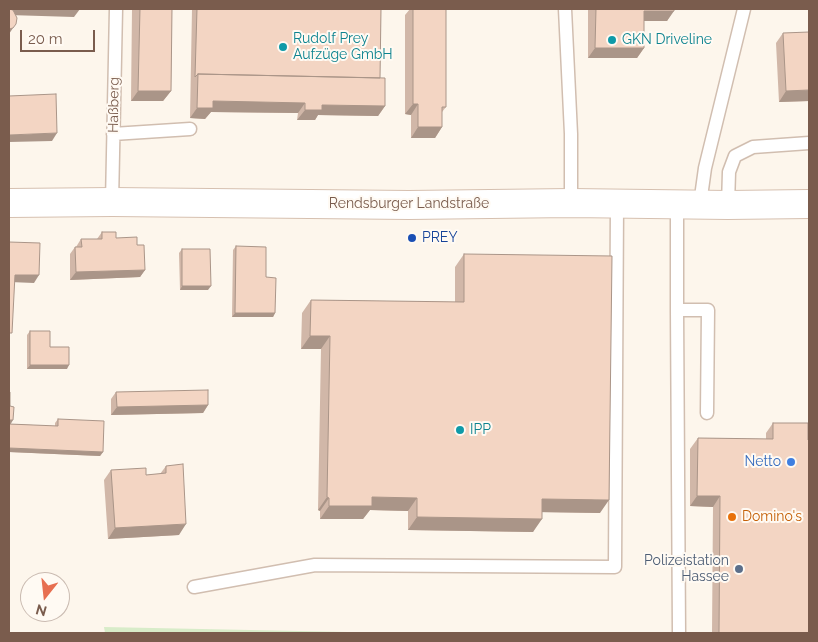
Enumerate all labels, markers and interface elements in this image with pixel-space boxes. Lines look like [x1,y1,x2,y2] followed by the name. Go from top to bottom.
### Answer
[22,20,98,52] scale bar
[28,30,63,48] text: 20 m
[293,31,393,64] place label: Rudolf Prey Aufzüge GmbH
[622,32,712,48] place label: GKN Driveline
[606,34,618,46] marker: GKN Driveline
[277,41,289,53] marker: Rudolf Prey Aufzüge GmbH
[105,77,123,133] street label: Haßberg
[329,196,489,212] street label: Rendsburger Landstraße
[422,230,457,246] place label: PREY
[406,232,418,244] marker: PREY
[470,422,491,438] place label: IPP
[454,424,466,436] marker: IPP
[745,454,781,470] place label: Netto
[785,456,797,468] marker: Netto
[742,509,802,525] place label: Domino's
[726,511,738,523] marker: Domino's
[644,553,729,586] place label: Polizeistation Hassee
[733,563,745,575] marker: Polizeistation Hassee
[20,572,70,622] north arrow
[34,601,48,620] text: N

